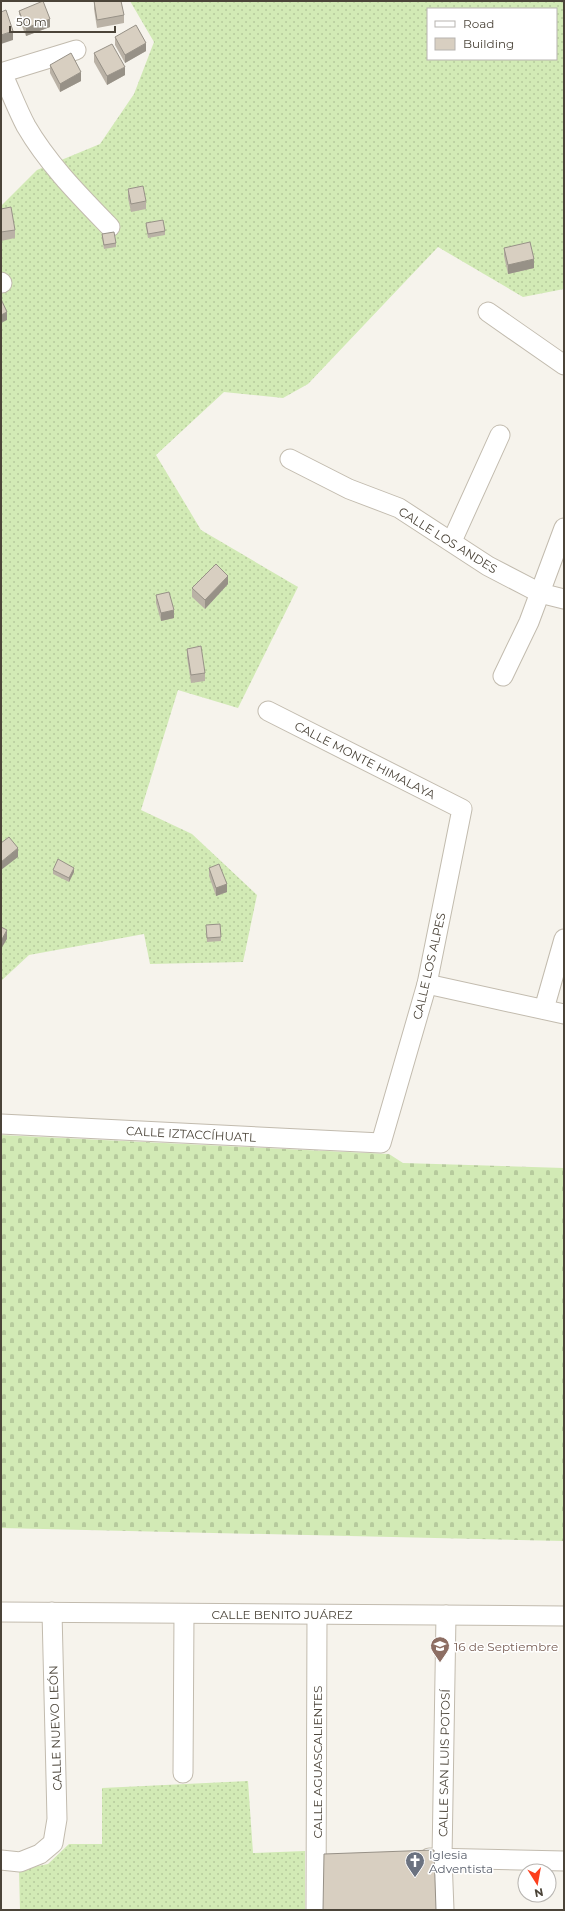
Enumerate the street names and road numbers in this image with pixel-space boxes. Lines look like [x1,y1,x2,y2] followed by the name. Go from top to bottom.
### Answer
[396,504,500,576] street label: CALLE LOS ANDES
[292,718,438,802] street label: CALLE MONTE HIMALAYA
[409,911,449,1021] street label: CALLE LOS ALPES
[126,1123,256,1145] street label: CALLE IZTACCÍHUATL
[211,1607,353,1622] street label: CALLE BENITO JUÁREZ
[45,1665,65,1791] street label: CALLE NUEVO LEÓN
[310,1686,325,1838] street label: CALLE AGUASCALIENTES
[435,1688,453,1837] street label: CALLE SAN LUIS POTOSÍ

